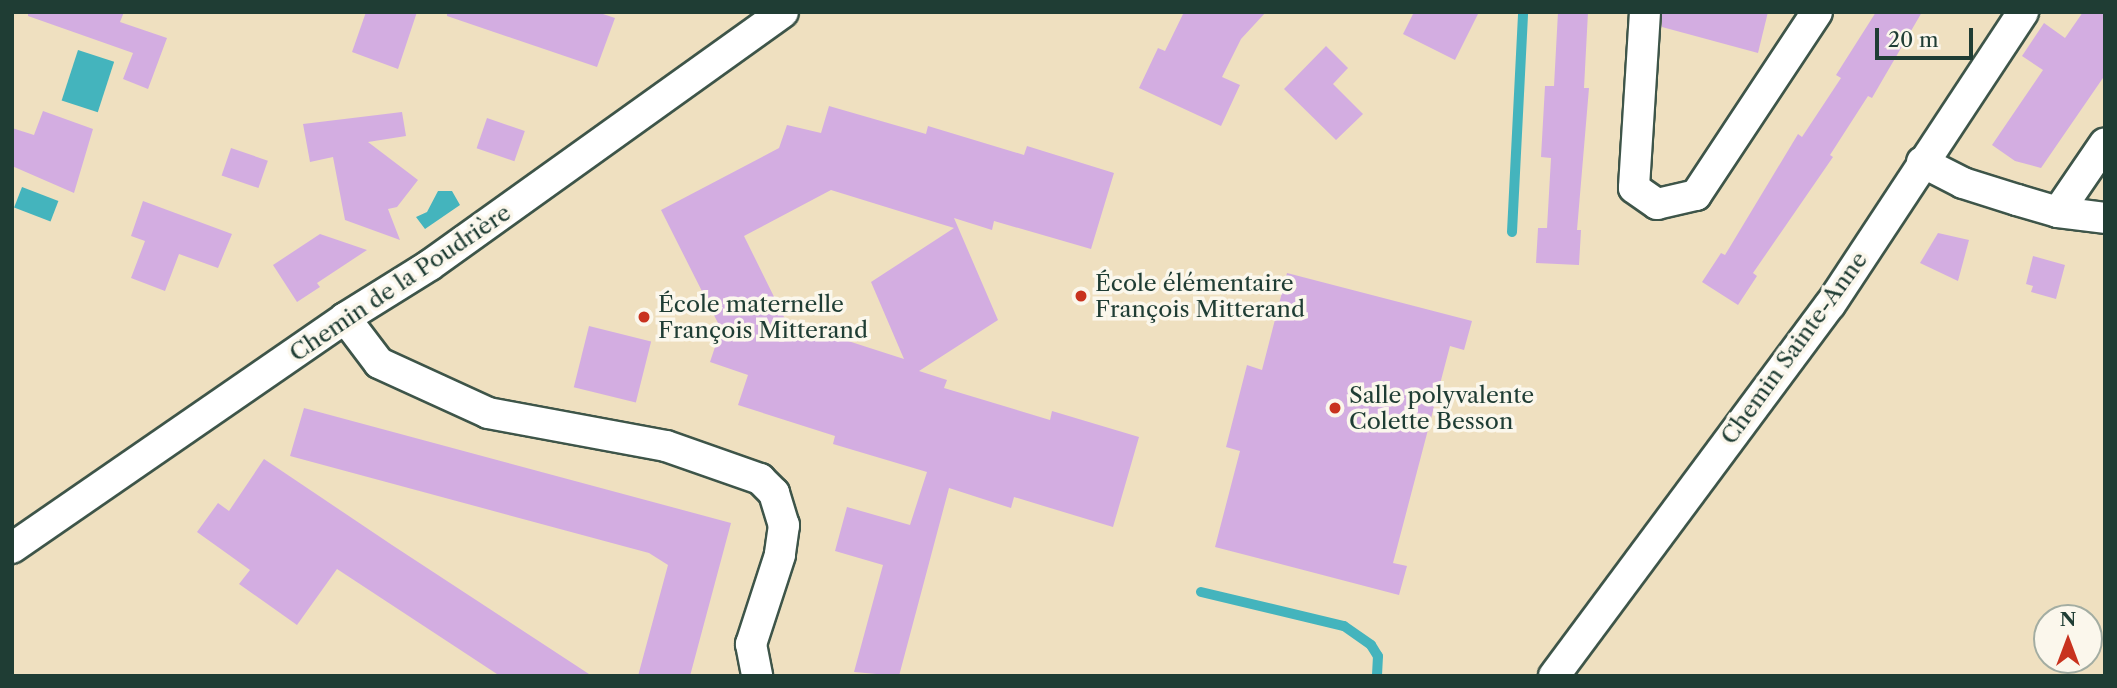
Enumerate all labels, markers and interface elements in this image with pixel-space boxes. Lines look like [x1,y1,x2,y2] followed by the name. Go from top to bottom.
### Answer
[1879,14,1977,58] scale bar
[1888,27,1939,52] text: 20 m
[284,199,516,367] street label: Chemin de la Poudrière
[1715,246,1873,450] street label: Chemin Sainte-Anne
[1095,269,1305,323] place label: École élémentaire François Mitterand
[1073,288,1089,304] marker: École élémentaire François Mitterand
[658,290,868,344] place label: École maternelle François Mitterand
[636,309,652,325] marker: École maternelle François Mitterand
[1349,381,1534,435] place label: Salle polyvalente Colette Besson
[1327,400,1343,416] marker: Salle polyvalente Colette Besson
[2033,604,2103,674] north arrow
[2060,608,2076,631] text: N

